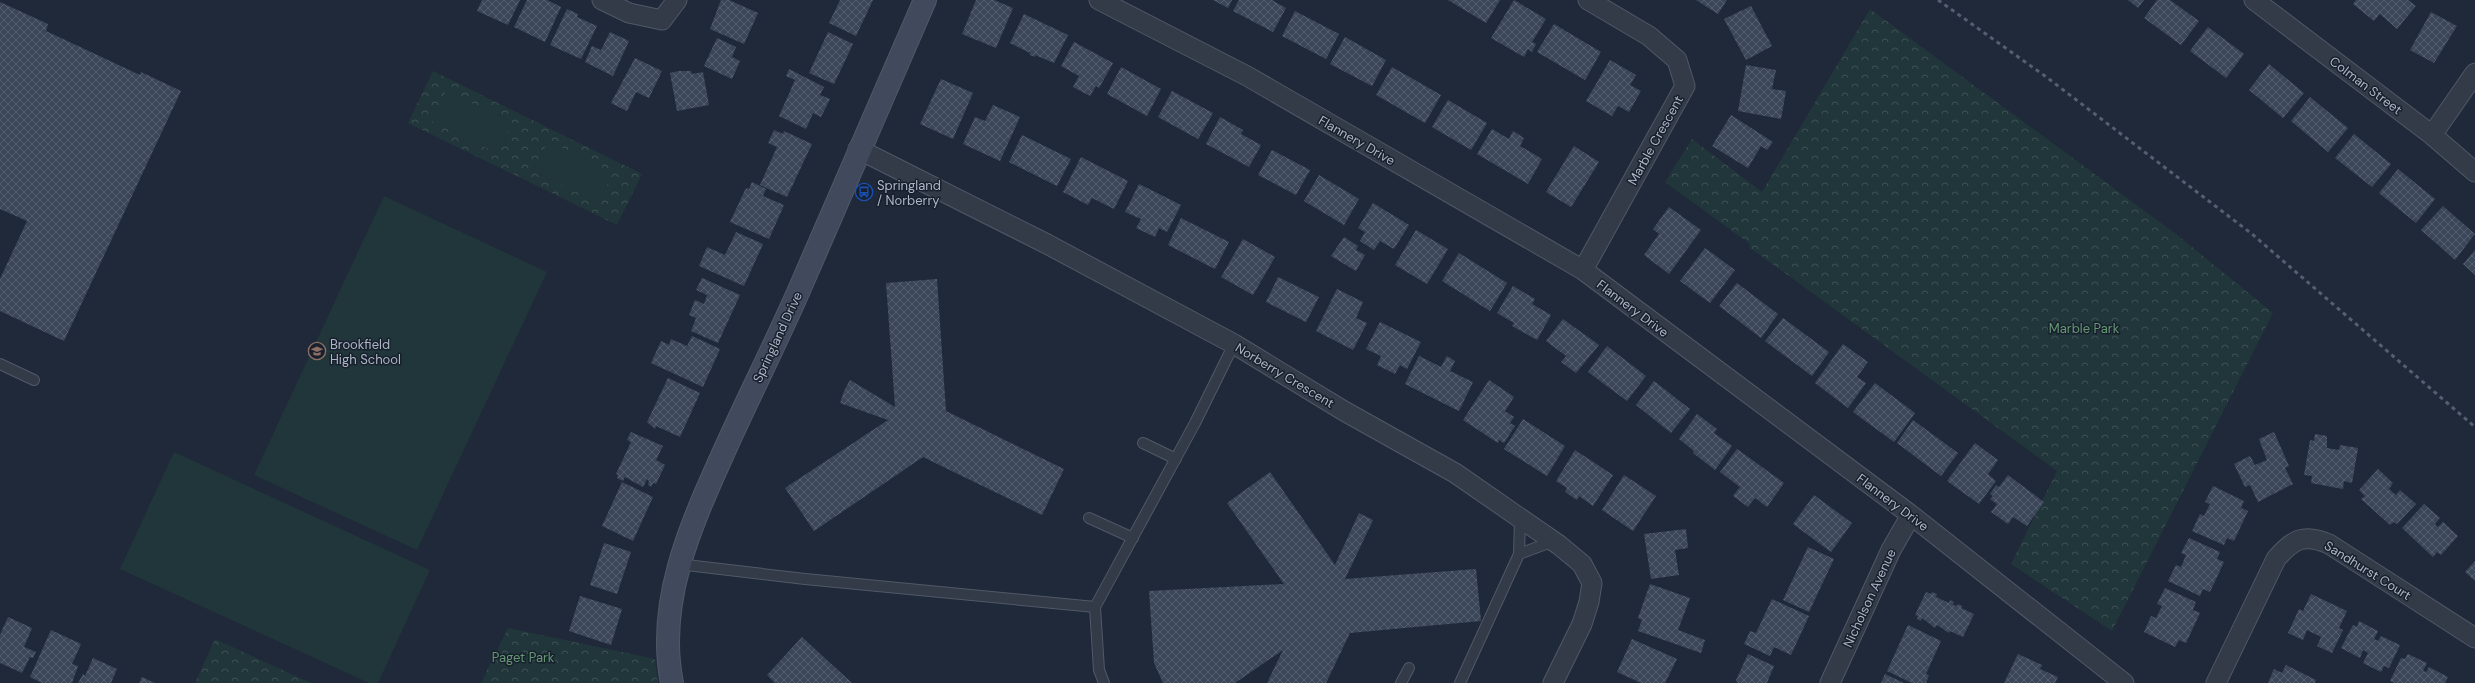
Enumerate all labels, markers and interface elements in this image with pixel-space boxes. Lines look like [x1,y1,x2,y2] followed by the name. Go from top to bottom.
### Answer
[2326,53,2405,118] street label: Colman Street
[1624,92,1687,188] street label: Marble Crescent
[1315,112,1398,169] street label: Flannery Drive
[877,177,941,209] place label: Springland / Norberry
[854,182,874,202] bus stop icon: Springland / Norberry
[1593,276,1672,341] street label: Flannery Drive
[749,289,806,385] street label: Springland Drive
[2049,320,2120,337] park label: Marble Park
[330,336,401,368] place label: Brookfield High School
[1232,339,1337,412] street label: Norberry Crescent
[307,341,327,361] school or university icon: Brookfield High School
[1853,470,1932,535] street label: Flannery Drive
[2321,537,2414,604] street label: Sandhurst Court
[1839,546,1900,650] street label: Nicholson Avenue
[492,649,555,666] park label: Paget Park

